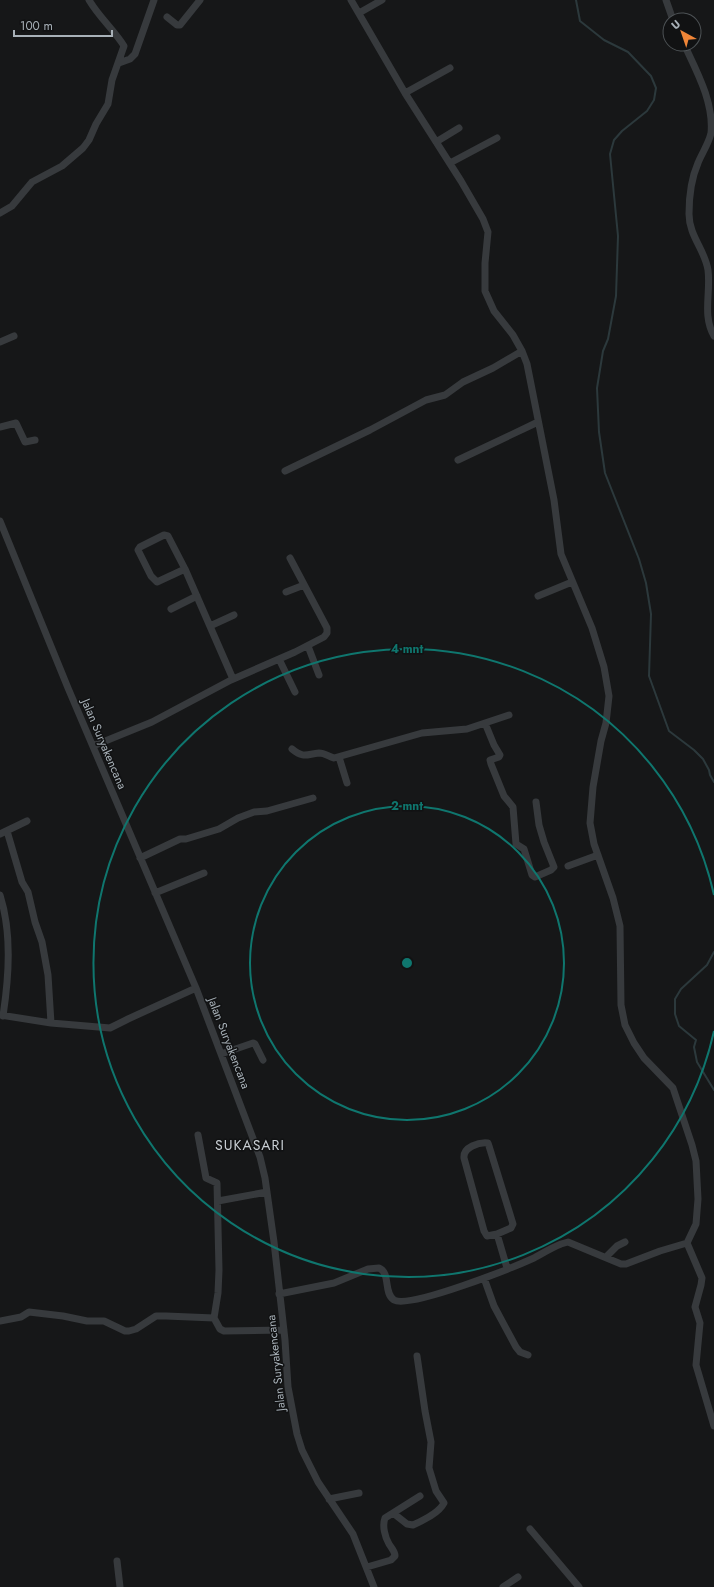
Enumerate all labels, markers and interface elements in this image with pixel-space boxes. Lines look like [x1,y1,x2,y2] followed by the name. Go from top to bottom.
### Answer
[14,12,112,38] scale bar
[662,12,702,52] north arrow
[667,16,684,33] text: U
[20,17,53,35] text: 100 m
[391,640,423,658] text: 4 mnt
[76,694,131,792] street label: Jalan Suryakencana
[391,797,423,815] text: 2 mnt
[400,956,414,970] centre of rings
[203,993,255,1092] street label: Jalan Suryakencana
[215,1135,285,1155] district label: SUKASARI
[262,1314,290,1414] street label: Jalan Suryakencana

